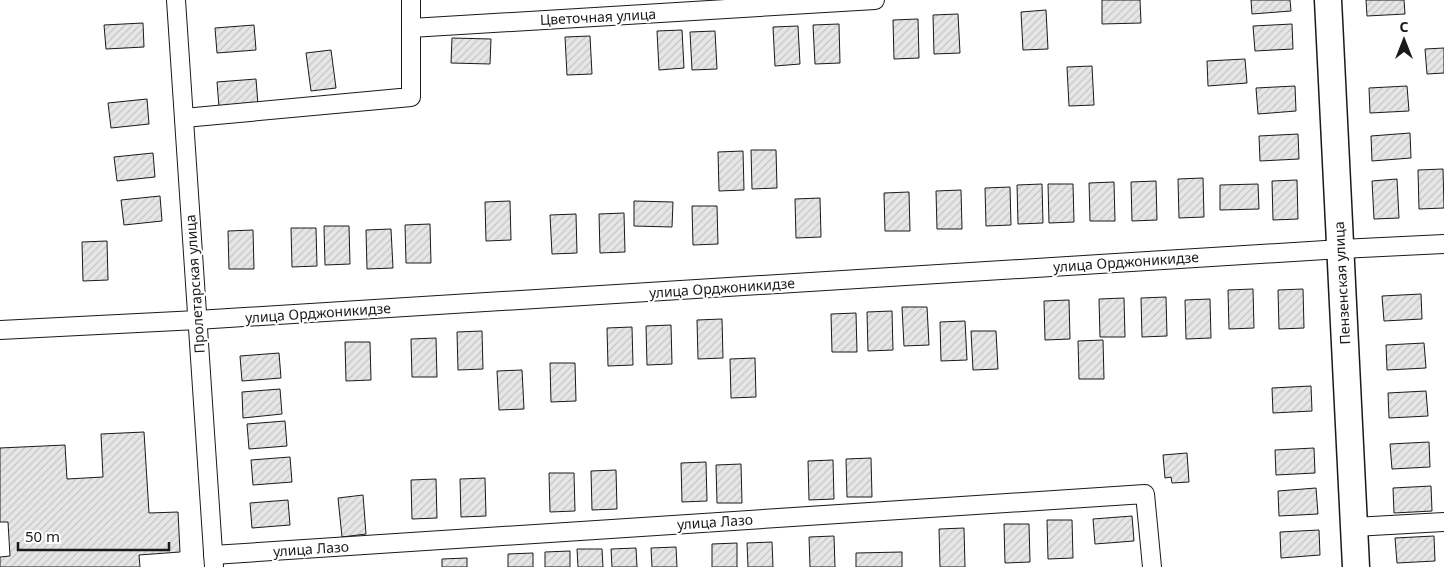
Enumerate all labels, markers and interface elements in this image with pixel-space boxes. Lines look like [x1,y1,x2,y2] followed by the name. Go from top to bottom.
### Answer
[539,4,657,29] street label: Цветочная улица
[1379,15,1429,65] north arrow
[1399,17,1409,36] text: С
[180,214,209,354] street label: Пролетарская улица
[1329,221,1354,345] street label: Пензенская улица
[1052,247,1200,276] street label: улица Орджоникидзе
[648,273,796,302] street label: улица Орджоникидзе
[244,298,392,327] street label: улица Орджоникидзе
[676,509,754,534] street label: улица Лазо
[18,520,169,552] scale bar
[25,526,60,546] text: 50 m
[272,536,350,561] street label: улица Лазо

